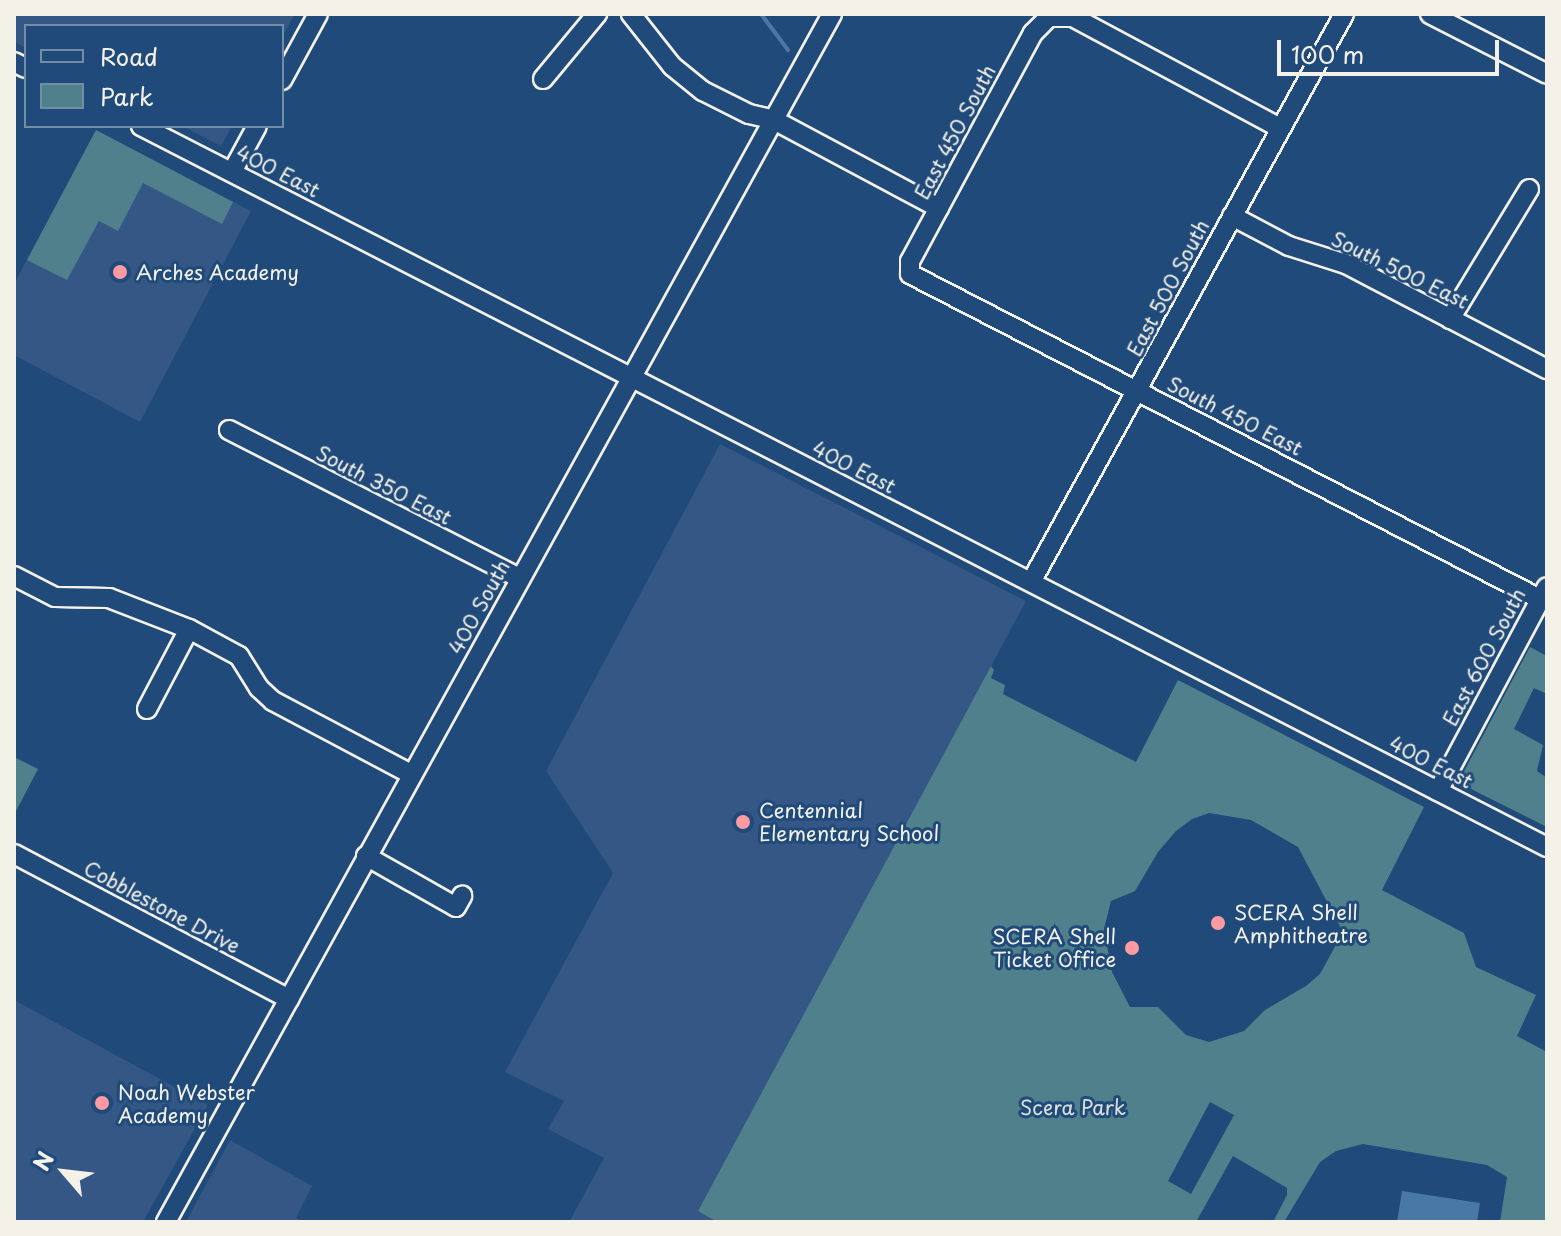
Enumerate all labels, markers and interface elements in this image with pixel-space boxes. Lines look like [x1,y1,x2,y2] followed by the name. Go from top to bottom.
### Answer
[24,24,284,128] legend
[1281,24,1503,74] scale bar
[1291,36,1364,72] text: 100 m
[100,38,158,74] text: Road
[909,60,1001,204] street label: East 450 South
[100,78,154,114] text: Park
[232,140,324,202] street label: 400 East
[1122,215,1214,361] street label: East 500 South
[1327,226,1473,314] street label: South 500 East
[136,260,300,284] place label: Arches Academy
[111,263,129,281] marker: Arches Academy
[1163,371,1307,461] street label: South 450 East
[808,436,900,498] street label: 400 East
[312,440,456,530] street label: South 350 East
[443,556,515,658] street label: 400 South
[1438,584,1530,730] street label: East 600 South
[1385,731,1477,793] street label: 400 East
[759,798,939,845] place label: Centennial Elementary School
[734,813,752,831] marker: Centennial Elementary School
[80,856,244,958] street label: Cobblestone Drive
[1234,900,1368,947] place label: SCERA Shell Amphitheatre
[1209,914,1227,932] marker: SCERA Shell Amphitheatre
[991,924,1116,971] place label: SCERA Shell Ticket Office
[1123,939,1141,957] marker: SCERA Shell Ticket Office
[118,1080,255,1127] place label: Noah Webster Academy
[93,1094,111,1112] marker: Noah Webster Academy
[1020,1095,1126,1119] park label: Scera Park
[24,1132,104,1212] north arrow
[24,1145,61,1176] text: N

